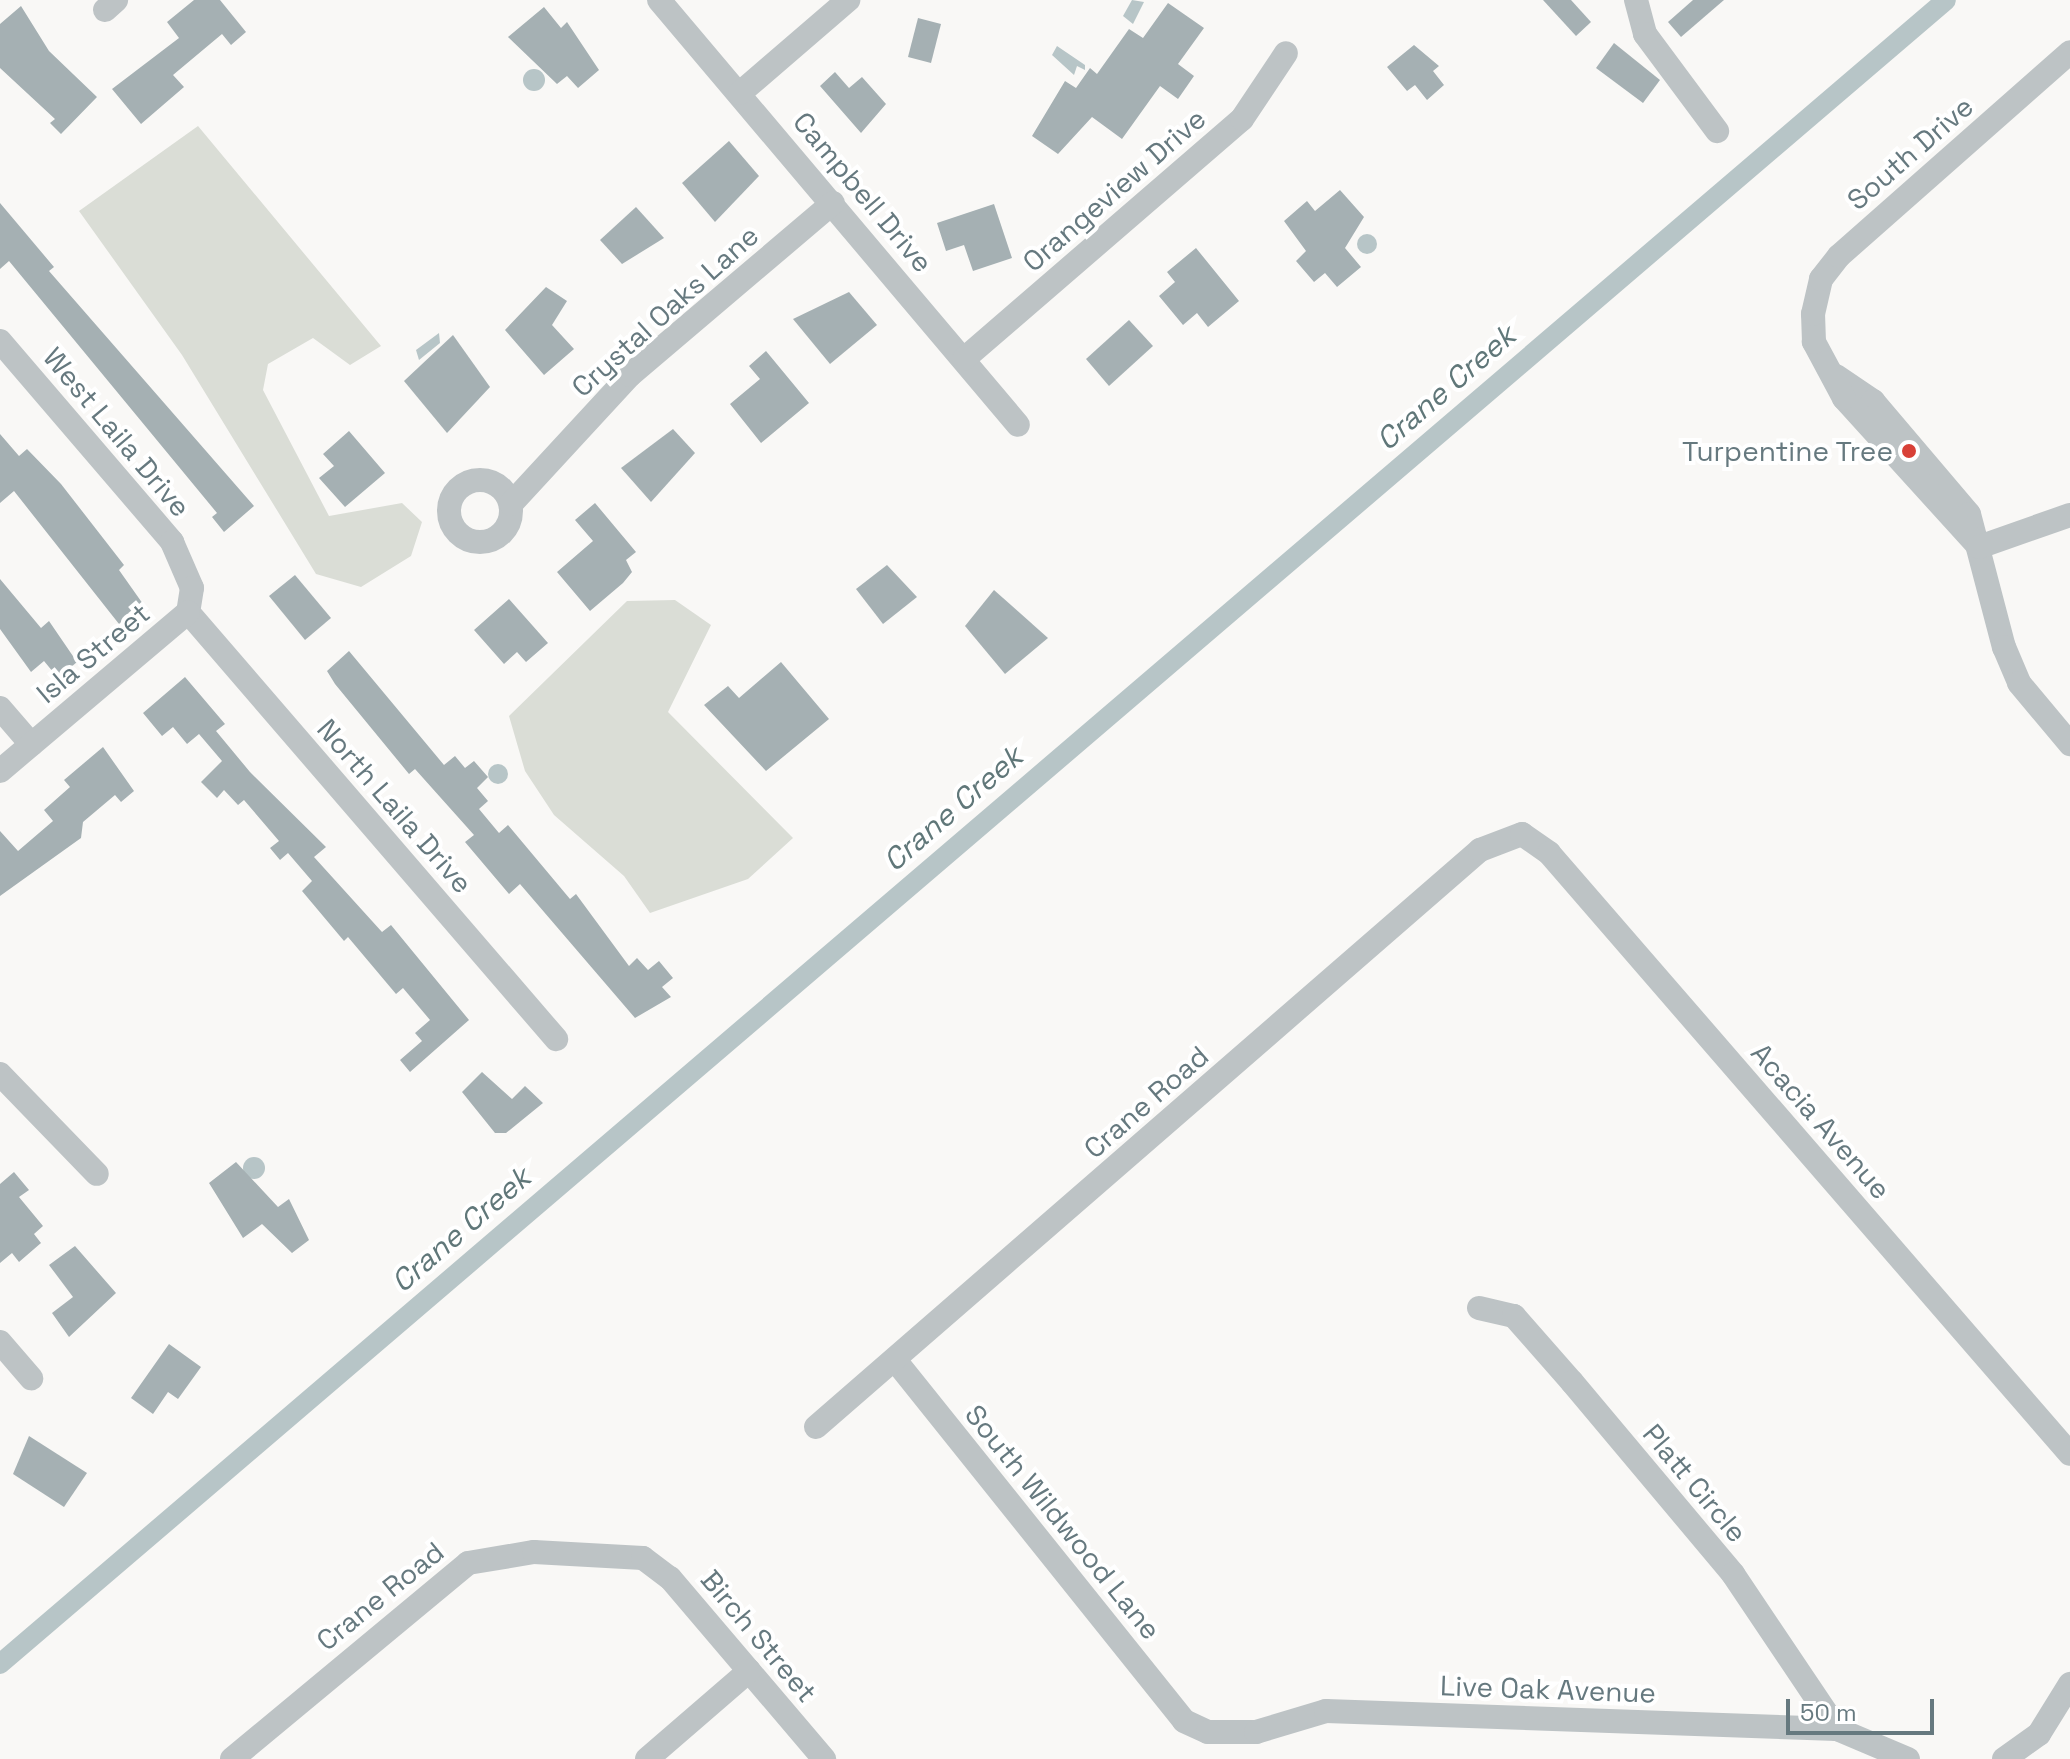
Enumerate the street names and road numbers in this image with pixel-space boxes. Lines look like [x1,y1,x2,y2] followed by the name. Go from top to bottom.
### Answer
[1840,89,1980,217] street label: South Drive
[1016,102,1212,278] street label: Orangeview Drive
[786,105,940,279] street label: Campbell Drive
[565,218,765,404] street label: Crystal Oaks Lane
[36,341,198,523] street label: West Laila Drive
[30,596,156,710] street label: Isla Street
[310,712,480,900] street label: North Laila Drive
[1744,1036,1898,1206] street label: Acacia Avenue
[1077,1039,1215,1165] street label: Crane Road
[958,1398,1168,1646] street label: South Wildwood Lane
[1636,1417,1754,1549] street label: Platt Circle
[310,1535,450,1657] street label: Crane Road
[694,1563,824,1709] street label: Birch Street
[1439,1668,1657,1710] street label: Live Oak Avenue

